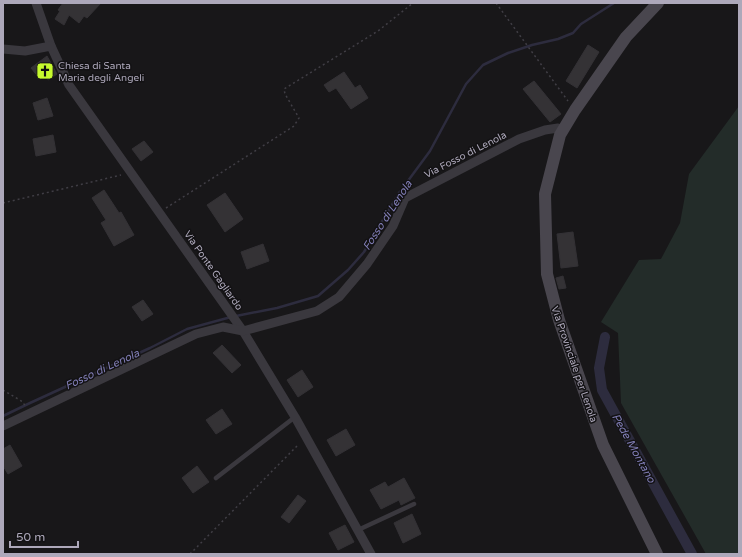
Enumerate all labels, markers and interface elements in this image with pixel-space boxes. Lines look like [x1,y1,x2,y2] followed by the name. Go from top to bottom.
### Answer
[58,60,144,84] place label: Chiesa di Santa Maria degli Angeli
[35,61,55,81] church icon: Chiesa di Santa Maria degli Angeli
[422,129,509,181] street label: Via Fosso di Lenola
[360,177,415,253] water label: Fosso di Lenola
[181,228,245,313] street label: Via Ponte Gagliardo
[549,305,600,424] street label: Via Provinciale per Lenola
[63,346,142,392] water label: Fosso di Lenola
[609,411,659,486] water label: Pede Montano
[10,523,78,549] scale bar
[16,530,45,544] text: 50 m

